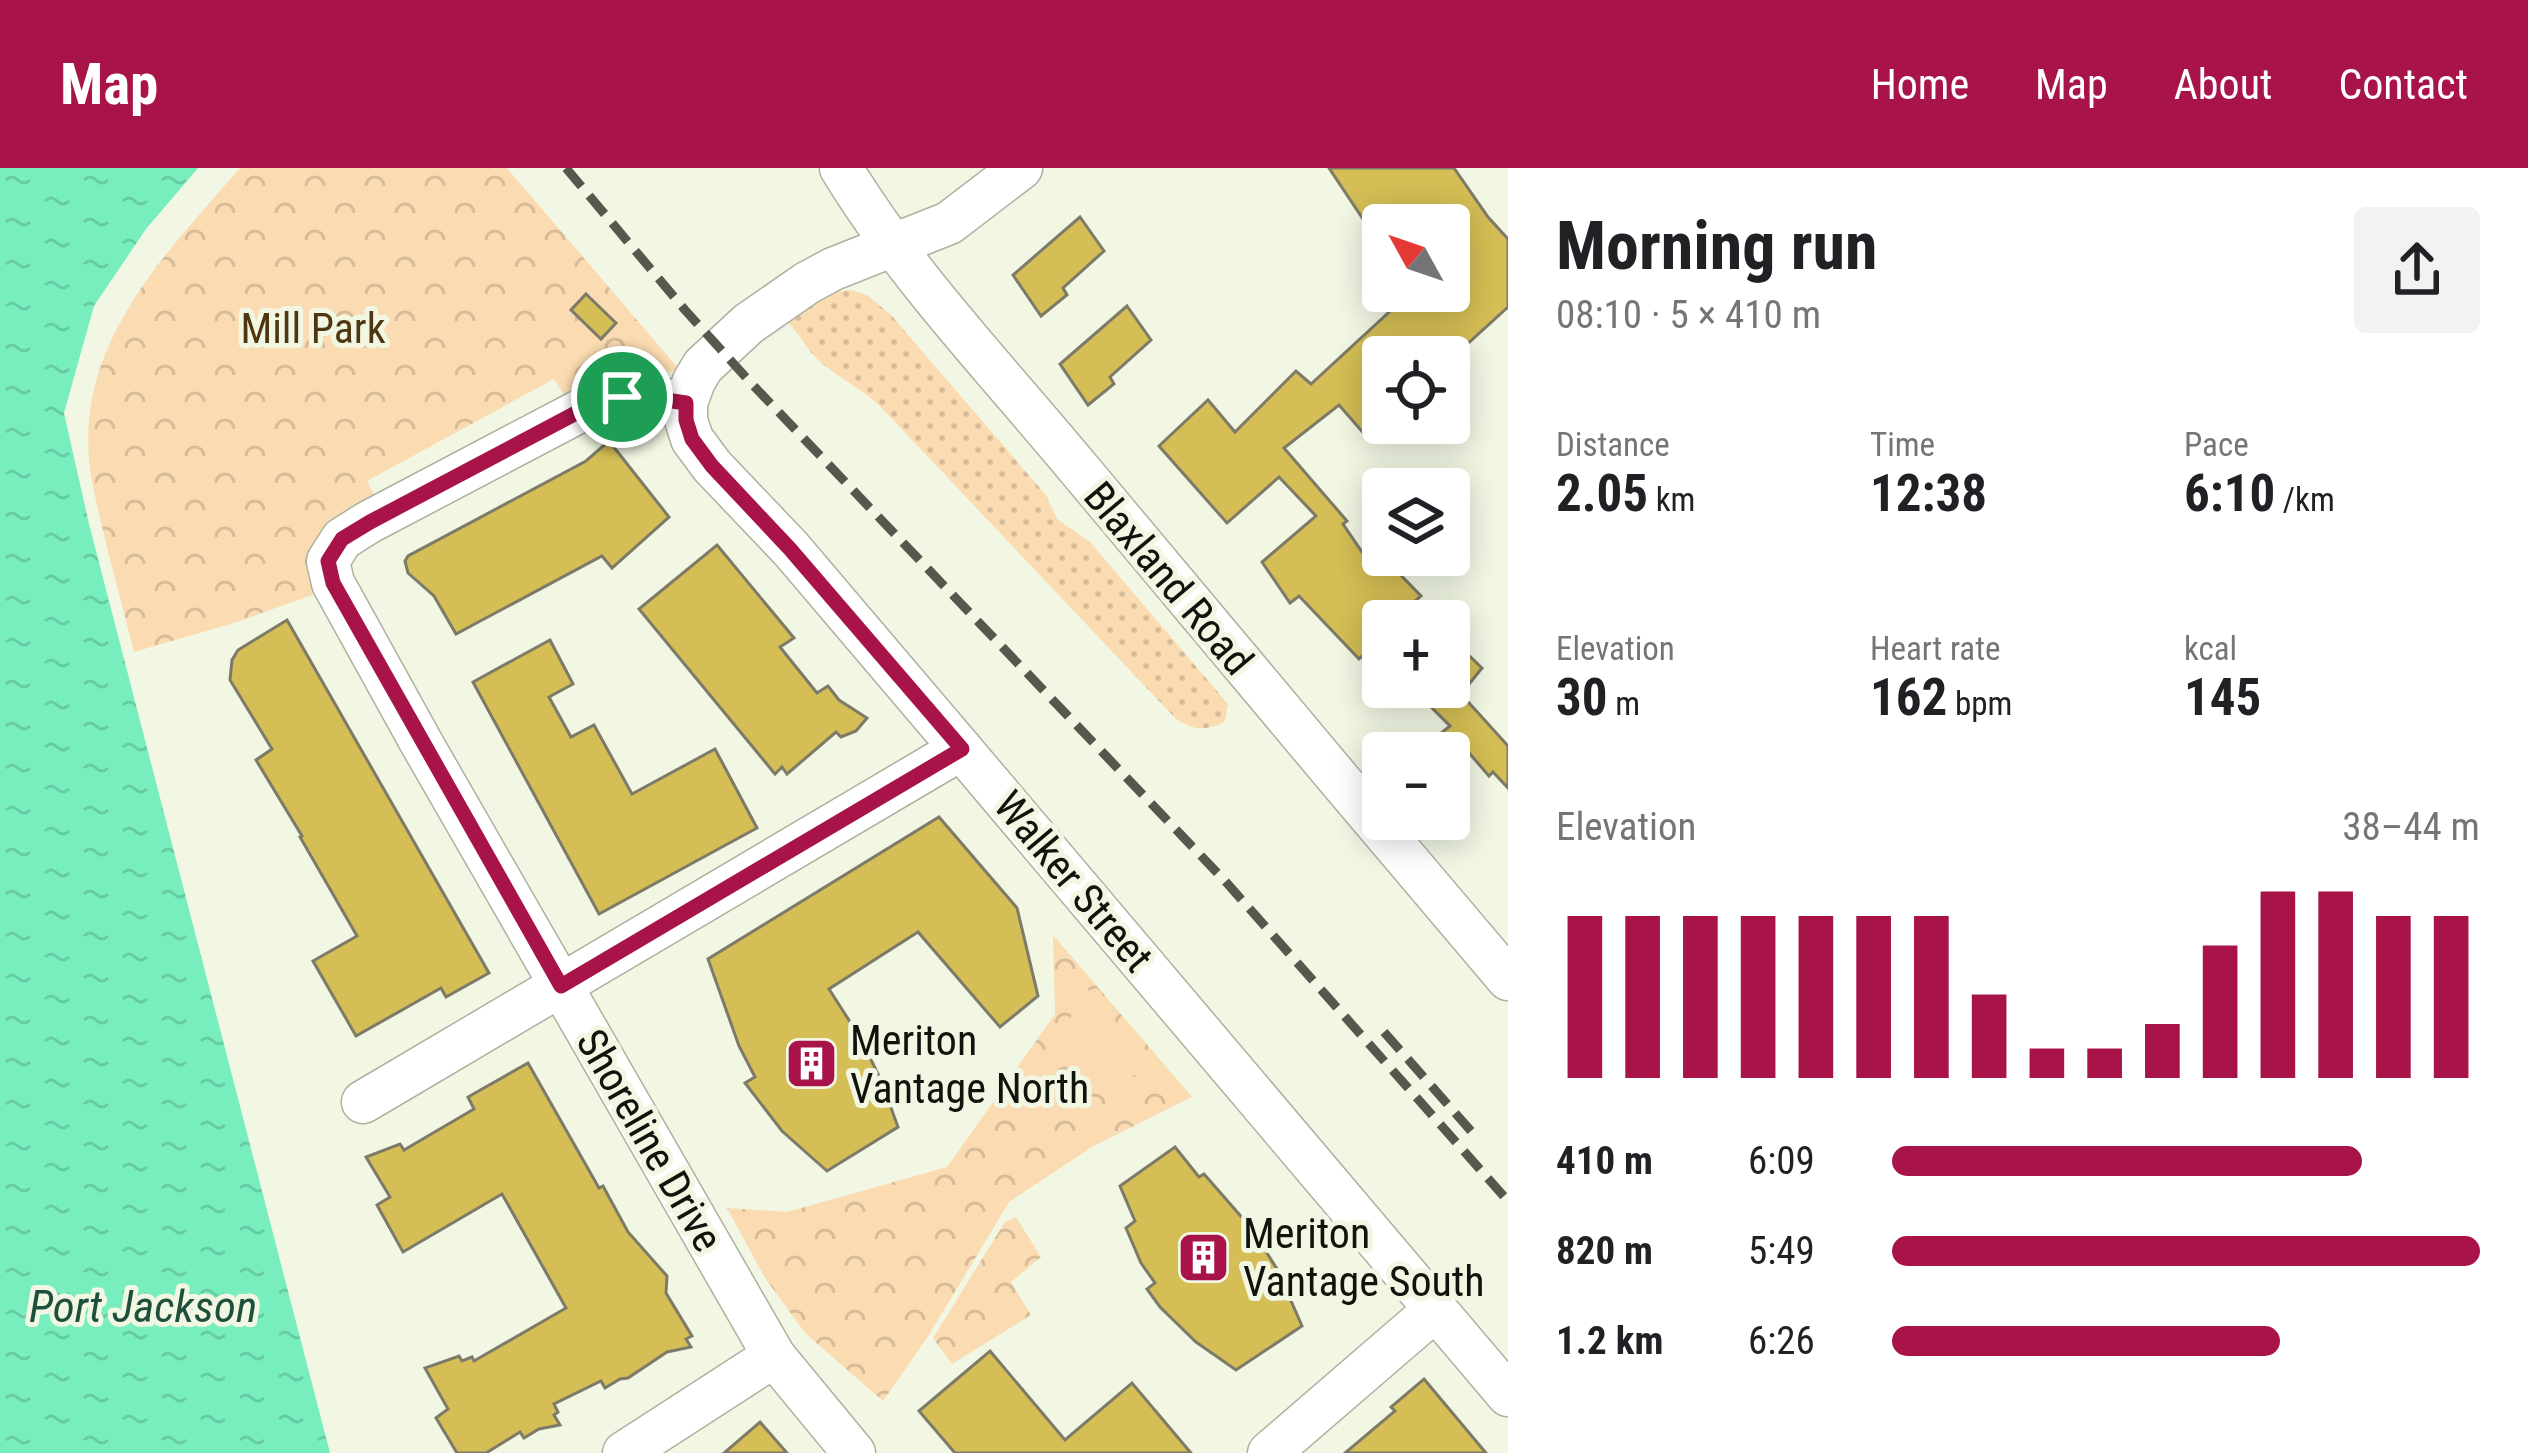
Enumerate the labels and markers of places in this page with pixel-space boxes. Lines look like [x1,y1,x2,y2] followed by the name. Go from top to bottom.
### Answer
[571,346,673,448] pin
[850,1016,1089,1113] place label: Meriton Vantage North
[783,1036,839,1092] building icon: Meriton Vantage North
[1243,1209,1485,1306] place label: Meriton Vantage South
[1176,1229,1232,1285] building icon: Meriton Vantage South

